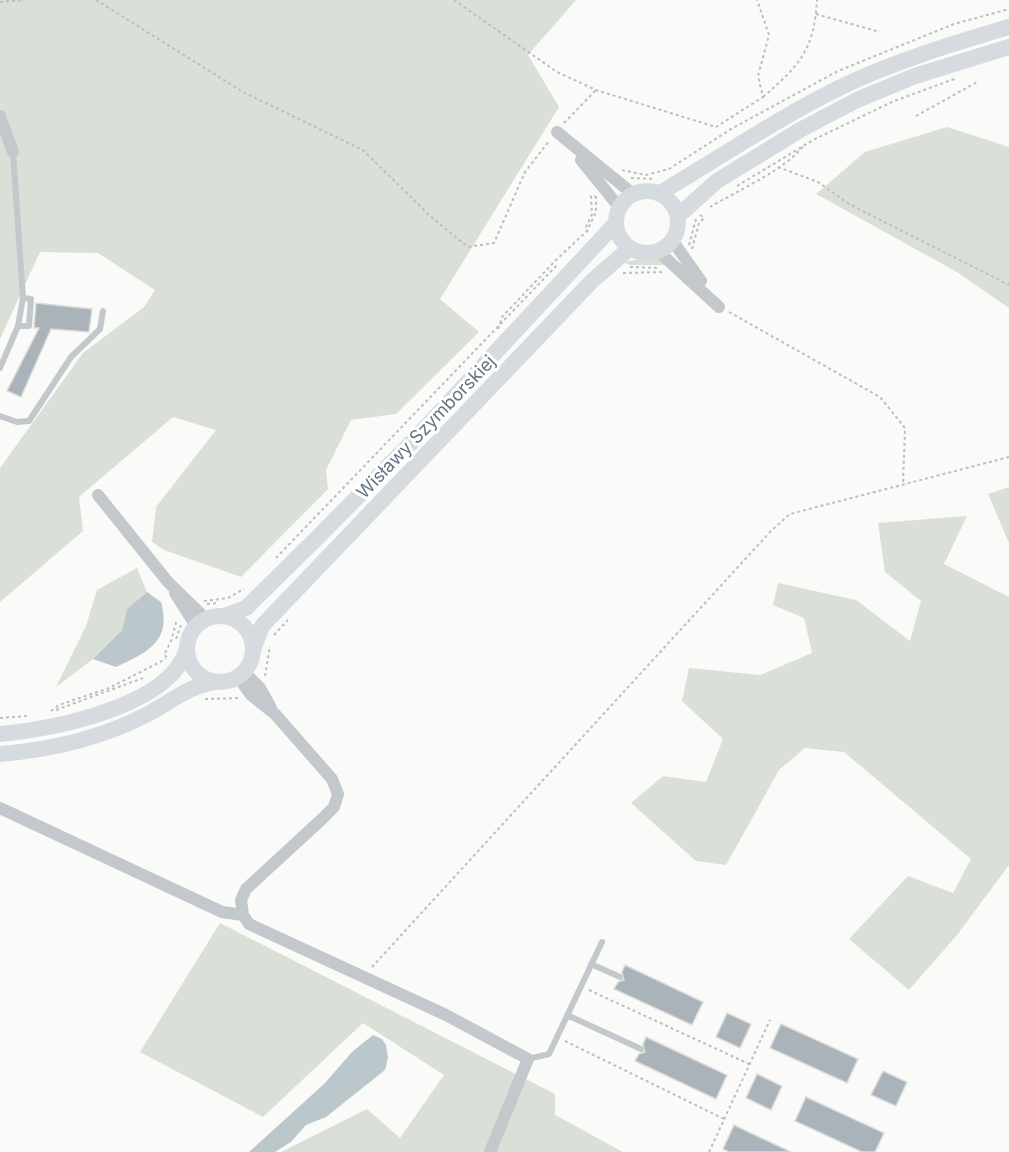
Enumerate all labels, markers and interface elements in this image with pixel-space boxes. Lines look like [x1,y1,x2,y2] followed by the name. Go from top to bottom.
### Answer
[352,351,499,502] street label: Wisławy Szymborskiej

